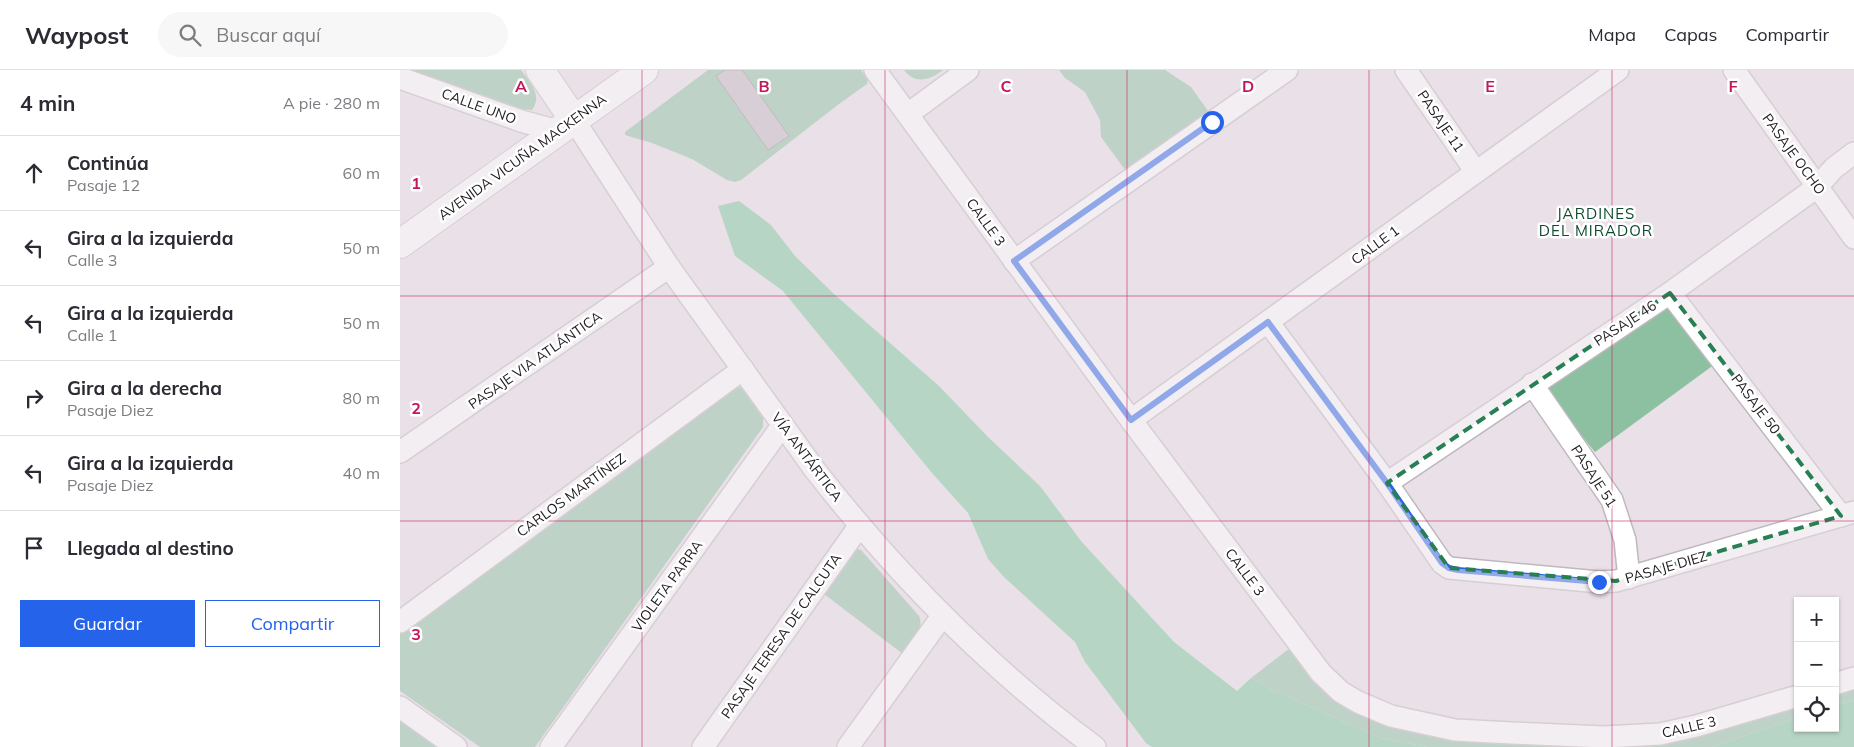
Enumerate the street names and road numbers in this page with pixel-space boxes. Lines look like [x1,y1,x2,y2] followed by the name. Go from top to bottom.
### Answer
[439,84,519,128] street label: CALLE UNO
[1414,87,1468,155] street label: PASAJE 11
[434,90,610,224] street label: AVENIDA VICUÑA MACKENNA
[1759,110,1829,198] street label: PASAJE OCHO
[963,194,1009,250] street label: CALLE 3
[1347,222,1403,268] street label: CALLE 1
[1590,296,1660,350] street label: PASAJE 46
[465,307,606,413] street label: PASAJE VIA ATLÁNTICA
[1727,370,1785,438] street label: PASAJE 50
[768,409,847,506] street label: VÍA ANTÁRTICA
[1567,441,1621,511] street label: PASAJE 51
[513,449,629,541] street label: CARLOS MARTÍNEZ
[628,536,707,635] street label: VIOLETA PARRA
[1221,545,1269,599] street label: CALLE 3
[1623,547,1709,587] street label: PASAJE DIEZ
[717,549,845,722] street label: PASAJE TERESA DE CALCUTA
[1660,712,1718,742] street label: CALLE 3

